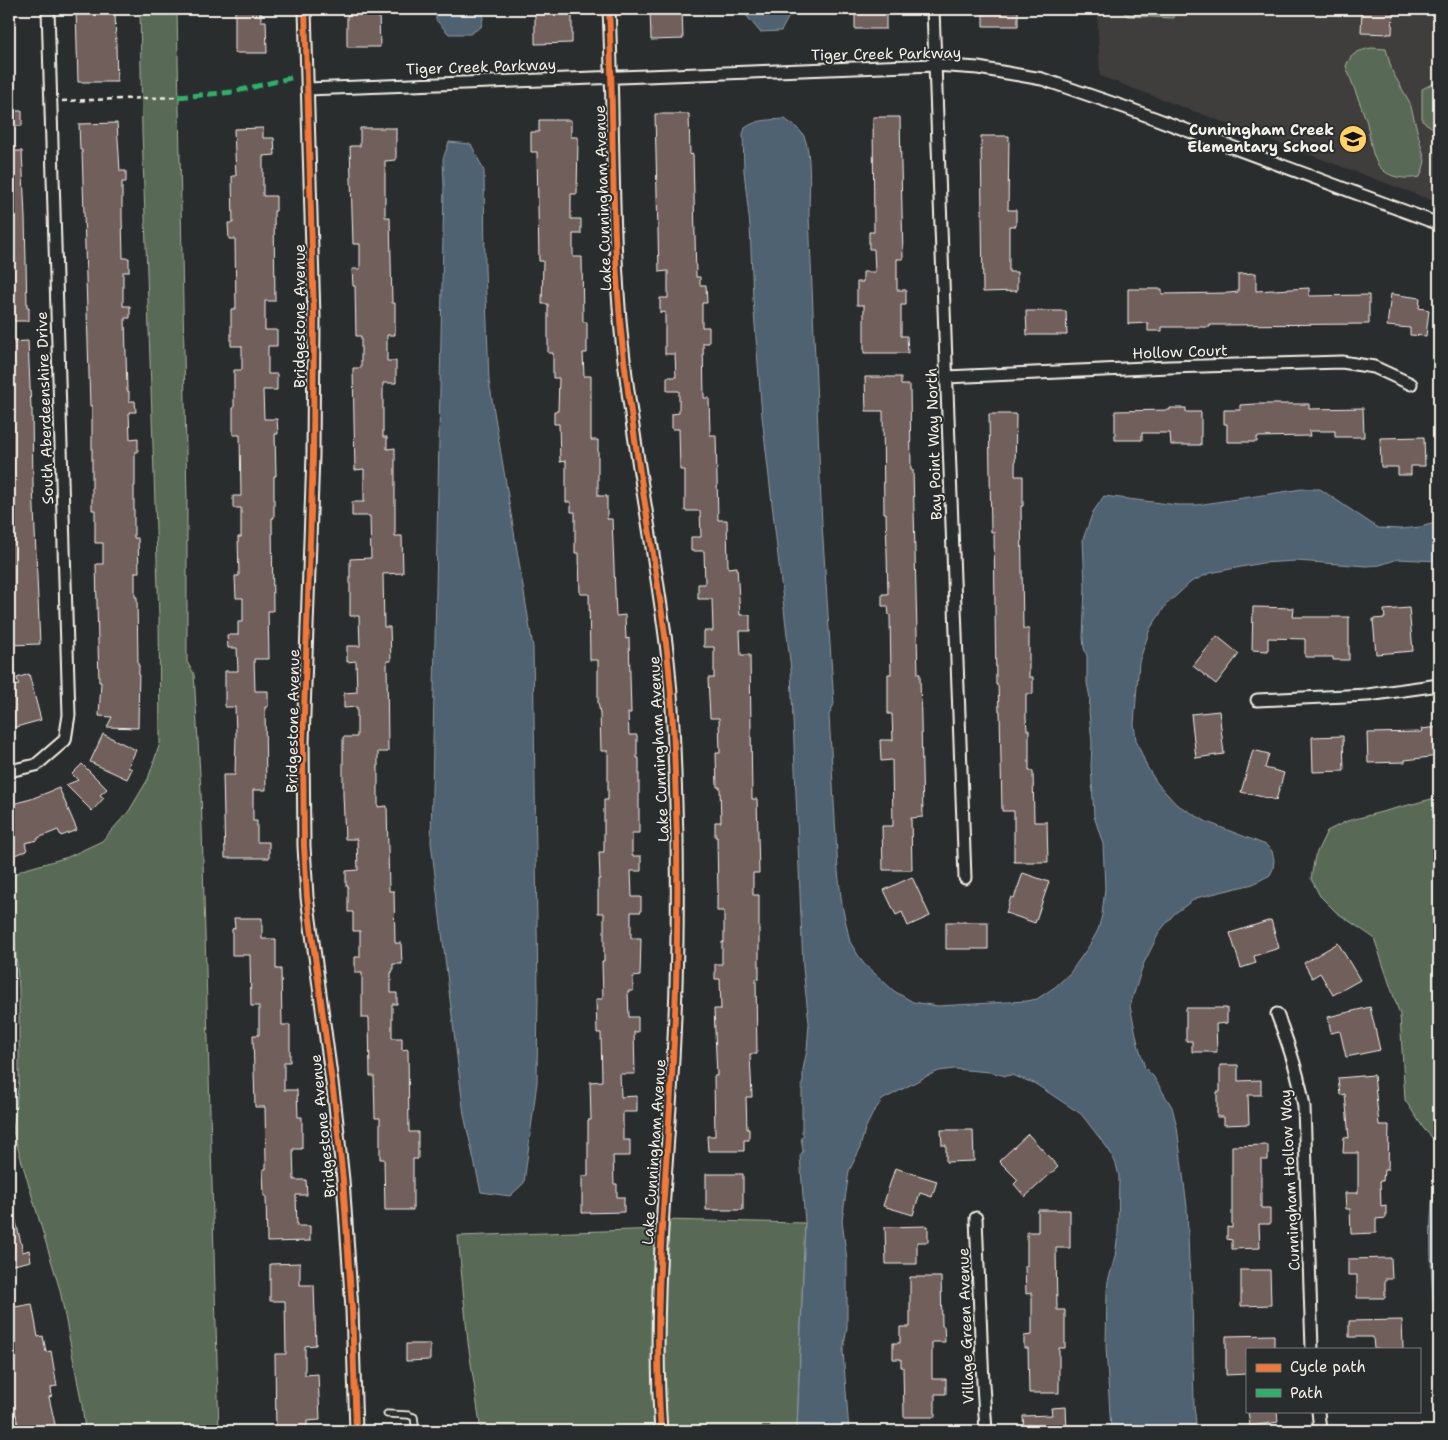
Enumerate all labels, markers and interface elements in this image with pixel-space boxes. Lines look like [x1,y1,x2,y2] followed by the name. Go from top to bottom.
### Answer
[811,43,961,65] street label: Tiger Creek Parkway
[405,54,557,80] street label: Tiger Creek Parkway
[590,105,616,291] street label: Lake Cunningham Avenue
[1187,120,1334,157] place label: Cunningham Creek Elementary School
[1338,124,1368,154] school or university icon: Cunningham Creek Elementary School
[290,244,310,388] street label: Bridgestone Avenue
[32,311,58,505] street label: South Aberdeenshire Drive
[1132,340,1228,364] street label: Hollow Court
[921,367,947,521] street label: Bay Point Way North
[282,649,304,793] street label: Bridgestone Avenue
[644,655,674,843] street label: Lake Cunningham Avenue
[306,1053,340,1199] street label: Bridgestone Avenue
[638,1058,670,1246] street label: Lake Cunningham Avenue
[1275,1089,1305,1271] street label: Cunningham Hollow Way
[953,1247,979,1405] street label: Village Green Avenue
[1246,1348,1420,1412] legend
[1290,1357,1366,1377] text: Cycle path
[1290,1383,1323,1403] text: Path

